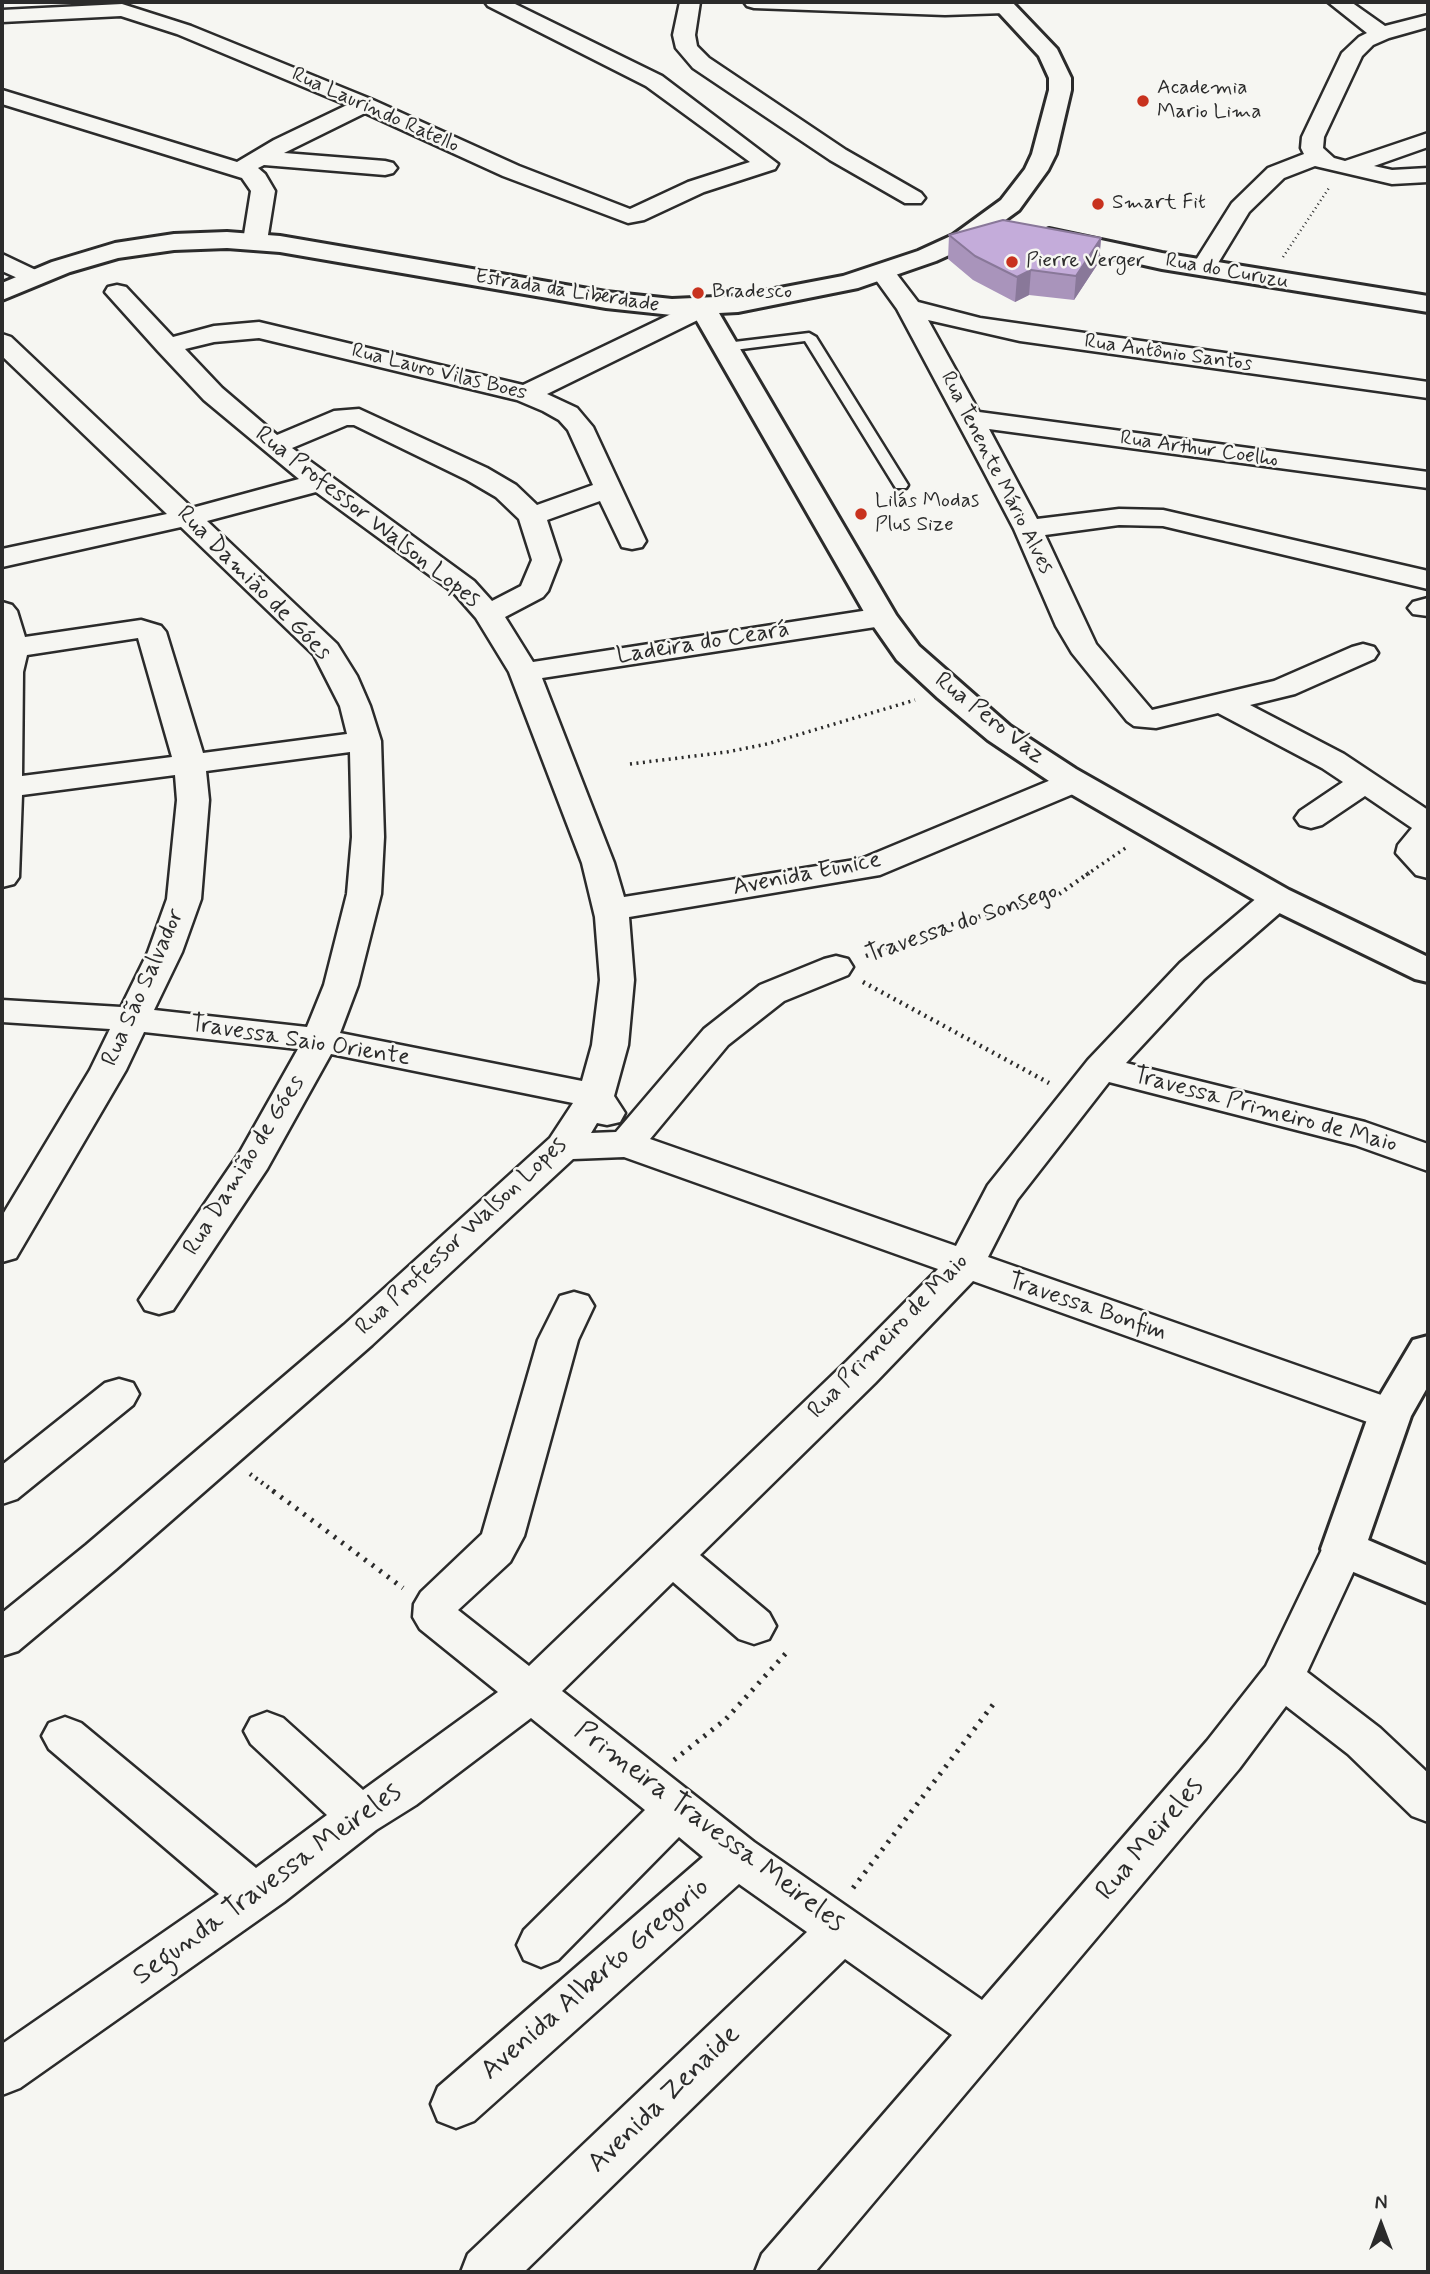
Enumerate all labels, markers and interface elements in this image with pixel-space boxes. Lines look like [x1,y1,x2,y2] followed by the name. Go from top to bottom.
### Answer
[287,63,463,159] street label: Rua Laurindo Ratello
[1157,76,1262,126] place label: Academia Mario Lima
[1135,93,1151,109] marker: Academia Mario Lima
[1112,191,1206,217] place label: Smart Fit
[1090,196,1106,212] marker: Smart Fit
[1026,249,1145,275] place label: Pierre Verger
[1163,249,1291,295] street label: Rua do Curuzu
[1004,254,1020,270] marker: Pierre Verger
[473,265,661,319] street label: Estrada da Liberdade
[712,280,792,306] place label: Bradesco
[690,285,706,301] marker: Bradesco
[1083,330,1253,378] street label: Rua Antônio Santos
[349,339,529,407] street label: Rua Lauro Vilas Boes
[934,368,1058,578] street label: Rua Tenente Mário Alves
[248,421,486,615] street label: Rua Professor Walson Lopes
[1118,426,1280,474] street label: Rua Arthur Coelho
[875,489,979,539] place label: Lilás Modas Plus Size
[170,501,336,667] street label: Rua Damião de Góes
[853,506,869,522] marker: Lilás Modas Plus Size
[615,616,791,672] street label: Ladeira do Ceará
[928,667,1050,771] street label: Rua Pero Vaz
[730,847,884,903] street label: Avenida Eunice
[862,878,1062,970] street label: Travessa do Sonsego
[97,905,191,1071] street label: Rua São Salvador
[188,1010,412,1074] street label: Travessa Saio Oriente
[1130,1062,1400,1160] street label: Travessa Primeiro de Maio
[178,1071,312,1261] street label: Rua Damião de Góes
[350,1132,574,1342] street label: Rua Professor Walson Lopes
[803,1248,975,1426] street label: Rua Primeiro de Maio
[1004,1267,1170,1349] street label: Travessa Bonfim
[567,1715,851,1941] street label: Primeira Travessa Meireles
[1090,1772,1212,1908] street label: Rua Meireles
[127,1776,409,1994] street label: Segunda Travessa Meireles
[475,1872,717,2088] street label: Avenida Alberto Gregorio
[582,2019,748,2181] street label: Avenida Zenaide
[1346,2190,1416,2260] north arrow
[1375,2191,1387,2216] text: N

